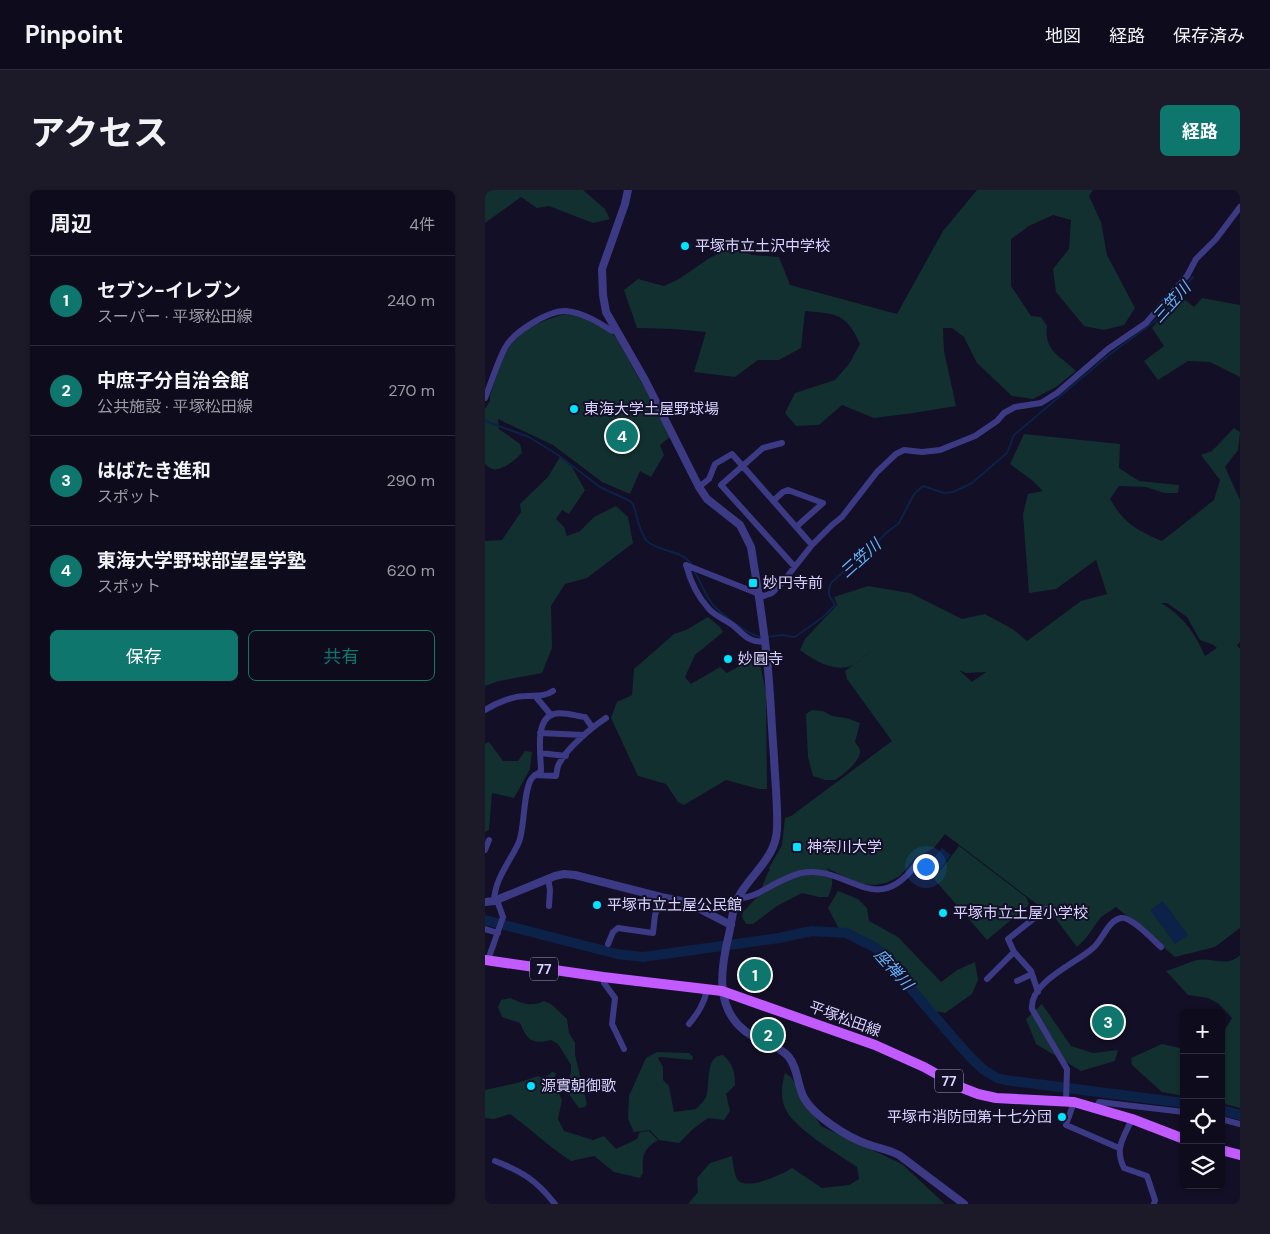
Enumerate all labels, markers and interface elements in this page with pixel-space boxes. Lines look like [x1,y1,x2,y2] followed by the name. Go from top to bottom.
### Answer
[25,19,123,50] text: Pinpoint
[1045,24,1081,48] text: 地図
[1109,24,1145,48] text: 経路
[1173,24,1245,48] text: 保存済み
[1160,105,1240,156] button: 経路
[30,110,168,156] text: アクセス
[50,210,92,238] text: 周辺
[409,214,435,235] text: 4件
[695,236,830,256] place label: 平塚市立土沢中学校
[679,240,691,252] marker: 平塚市立土沢中学校
[1148,276,1197,327] water label: 三笠川
[97,278,241,303] text: セブン-イレブン
[63,290,69,311] text: 1
[387,290,435,311] text: 240 m
[97,306,253,327] text: スーパー · 平塚松田線
[97,368,249,393] text: 中庶子分自治会館
[61,380,71,401] text: 2
[388,380,435,401] text: 270 m
[97,396,253,417] text: 公共施設 · 平塚松田線
[584,399,719,419] place label: 東海大学土屋野球場
[568,403,580,415] marker: 東海大学土屋野球場
[606,417,638,455] pin: 4
[97,458,211,483] text: はばたき進和
[61,470,71,491] text: 3
[386,470,435,491] text: 290 m
[97,486,161,507] text: スポット
[835,533,887,582] water label: 三笠川
[97,548,306,573] text: 東海大学野球部望星学塾
[61,560,71,581] text: 4
[387,560,435,581] text: 620 m
[763,573,823,593] place label: 妙円寺前
[97,576,161,597] text: スポット
[747,577,759,589] marker: 妙円寺前
[50,630,238,681] button: 保存
[248,630,435,681] button: 共有
[738,649,783,669] place label: 妙圓寺
[722,653,734,665] marker: 妙圓寺
[807,837,882,857] place label: 神奈川大学
[791,841,803,853] marker: 神奈川大学
[913,854,939,880] your location
[607,895,742,915] place label: 平塚市立土屋公民館
[591,899,603,911] marker: 平塚市立土屋公民館
[953,903,1088,923] place label: 平塚市立土屋小学校
[937,907,949,919] marker: 平塚市立土屋小学校
[870,944,919,996] water label: 座禅川
[739,956,771,994] pin: 1
[530,958,558,981] road number: 77
[806,997,884,1041] street label: 平塚松田線
[1092,1003,1124,1041] pin: 3
[1180,1009,1225,1189] map controls
[1180,1009,1225,1054] button: +
[752,1016,784,1054] pin: 2
[1180,1054,1225,1099] button: −
[935,1069,963,1092] road number: 77
[541,1076,616,1096] place label: 源實朝御歌
[525,1080,537,1092] marker: 源實朝御歌
[1180,1099,1225,1144] button: locate
[887,1107,1052,1127] place label: 平塚市消防団第十七分団
[1056,1111,1068,1123] marker: 平塚市消防団第十七分団
[1180,1144,1225,1189] button: layers

